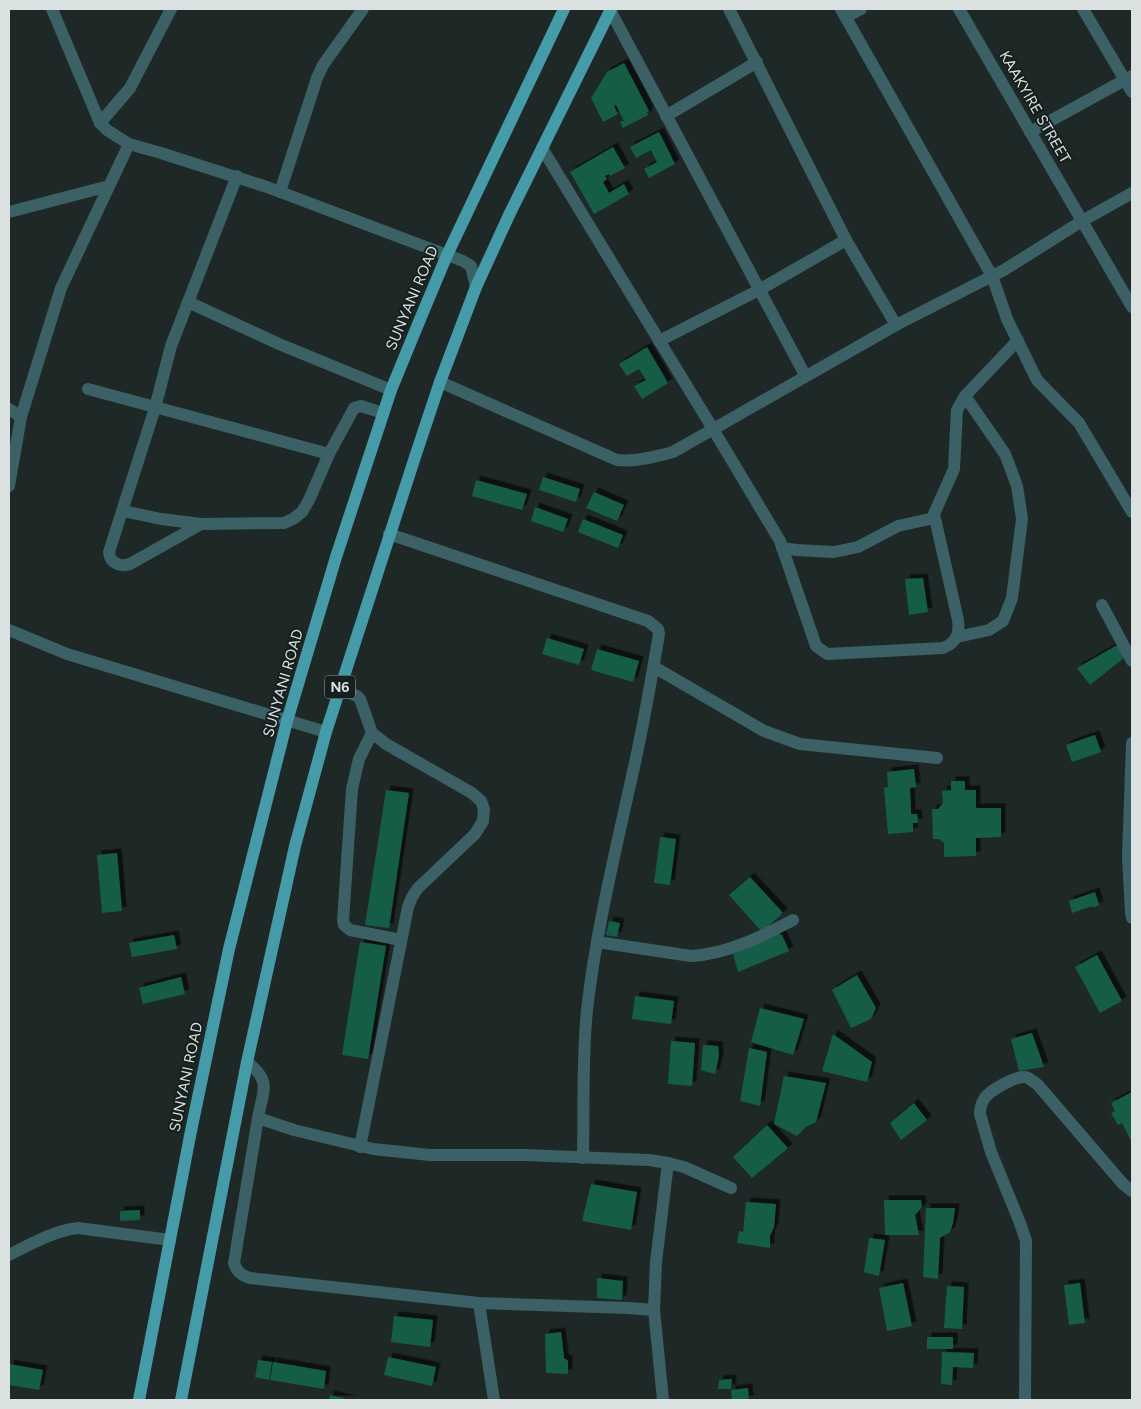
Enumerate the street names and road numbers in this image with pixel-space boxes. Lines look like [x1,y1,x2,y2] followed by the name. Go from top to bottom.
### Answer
[996,48,1075,167] street label: KAAKYIRE STREET
[382,243,442,353] street label: SUNYANI ROAD
[259,627,307,739] street label: SUNYANI ROAD
[325,676,355,699] road number: N6
[166,1021,206,1133] street label: SUNYANI ROAD

